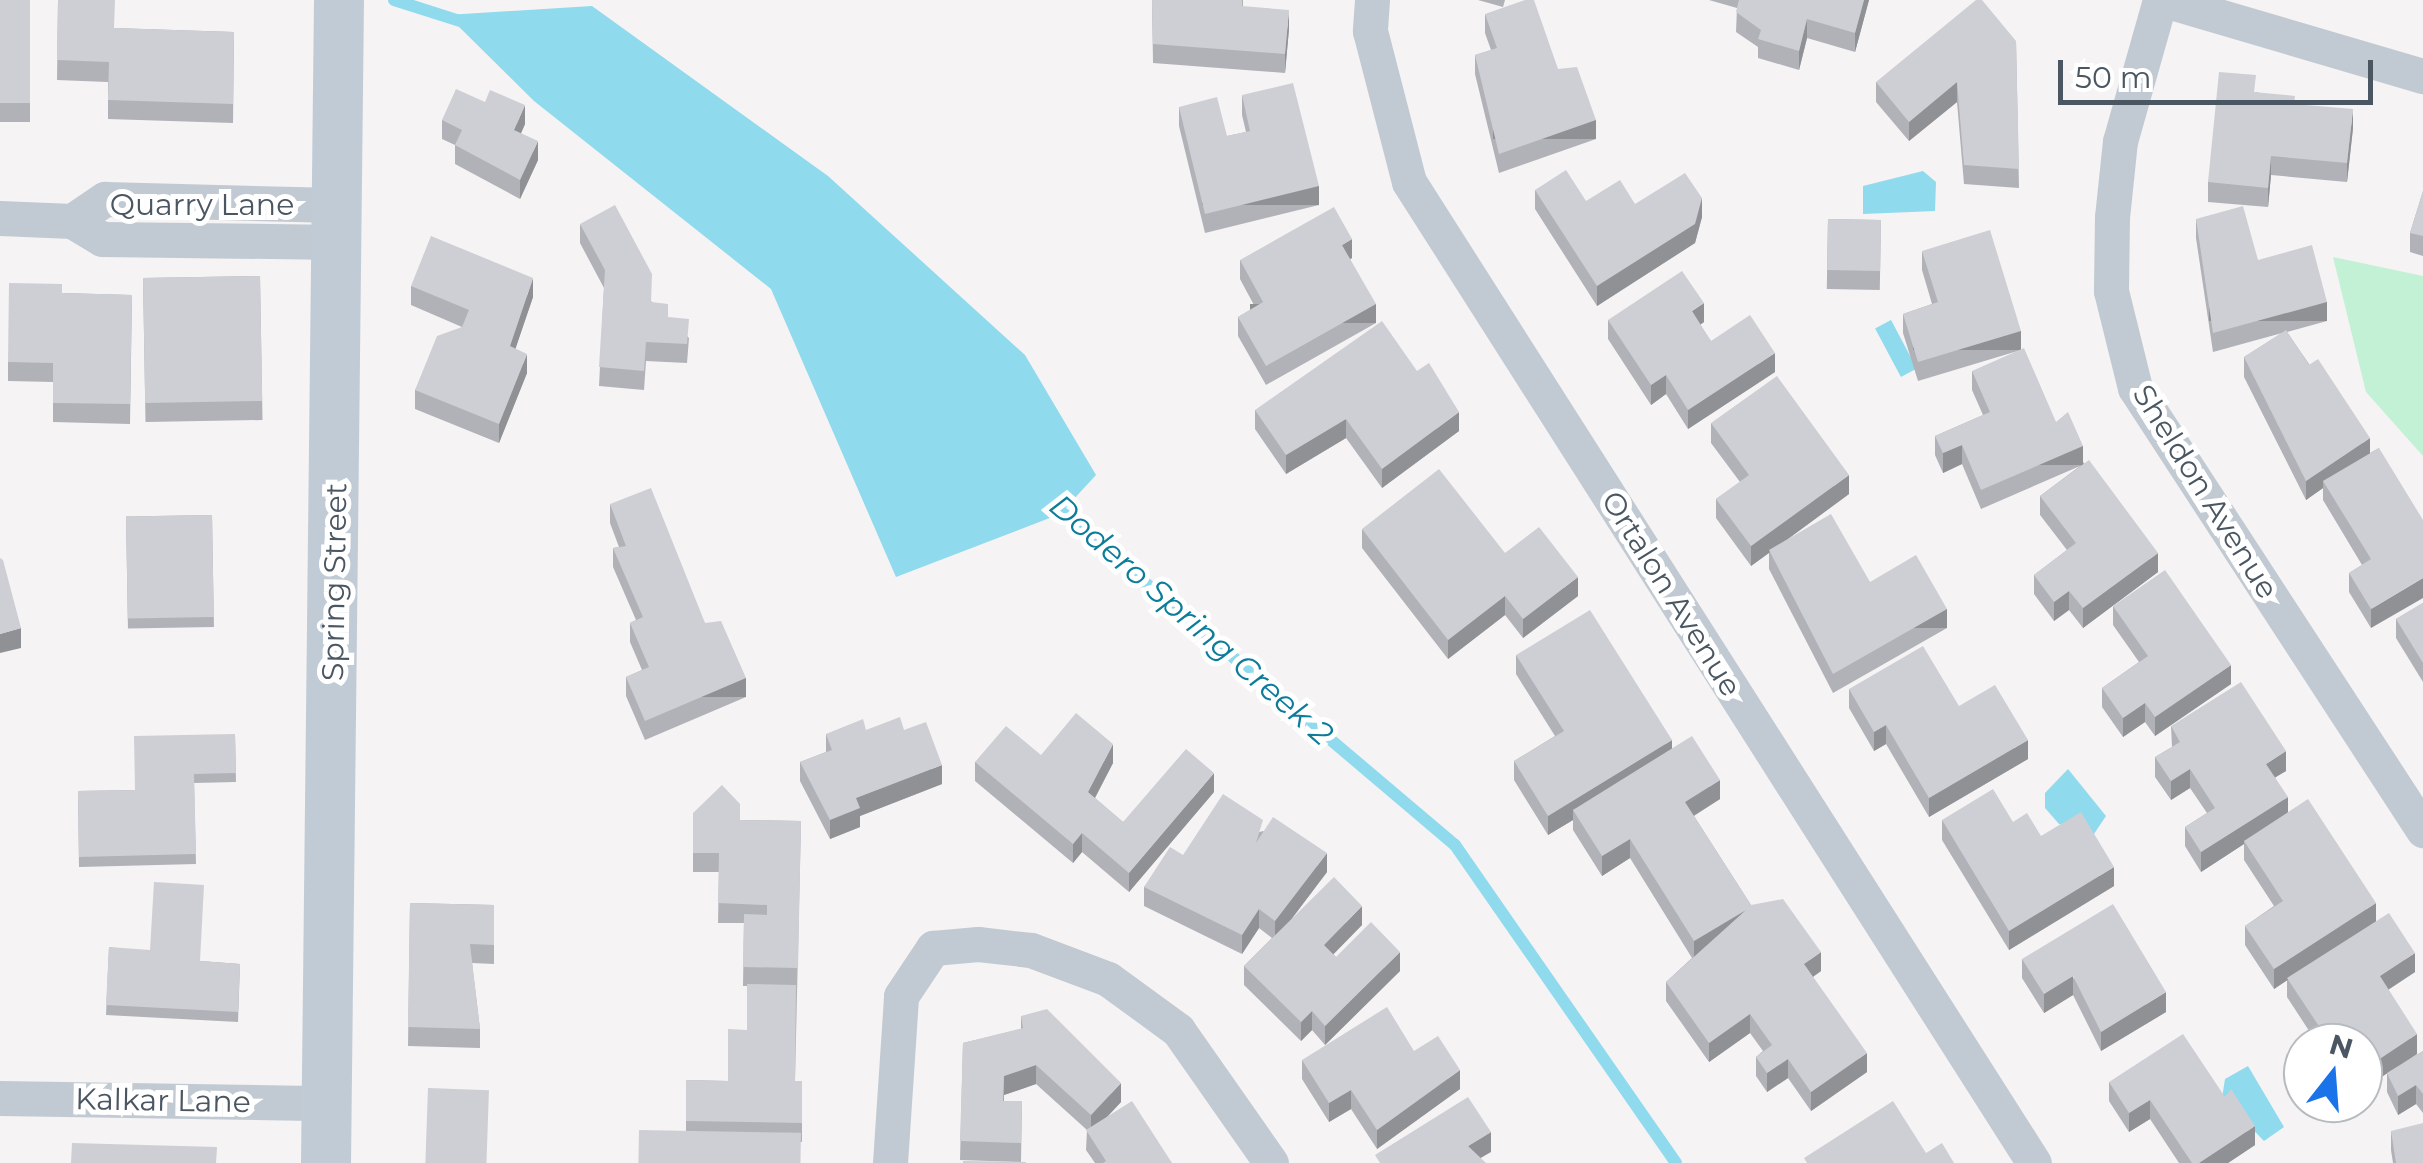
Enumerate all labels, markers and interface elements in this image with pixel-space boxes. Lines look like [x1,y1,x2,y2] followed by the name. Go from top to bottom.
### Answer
[2063,40,2378,102] scale bar
[2075,59,2152,96] text: 50 m
[110,187,294,223] street label: Quarry Lane
[2125,378,2285,606] street label: Sheldon Avenue
[315,483,355,681] street label: Spring Street
[1593,485,1749,703] street label: Ortalon Avenue
[1042,487,1340,753] water label: Dodero Spring Creek 2
[2283,1023,2383,1123] north arrow
[2325,1027,2357,1066] text: N
[75,1081,251,1121] street label: Kalkar Lane

